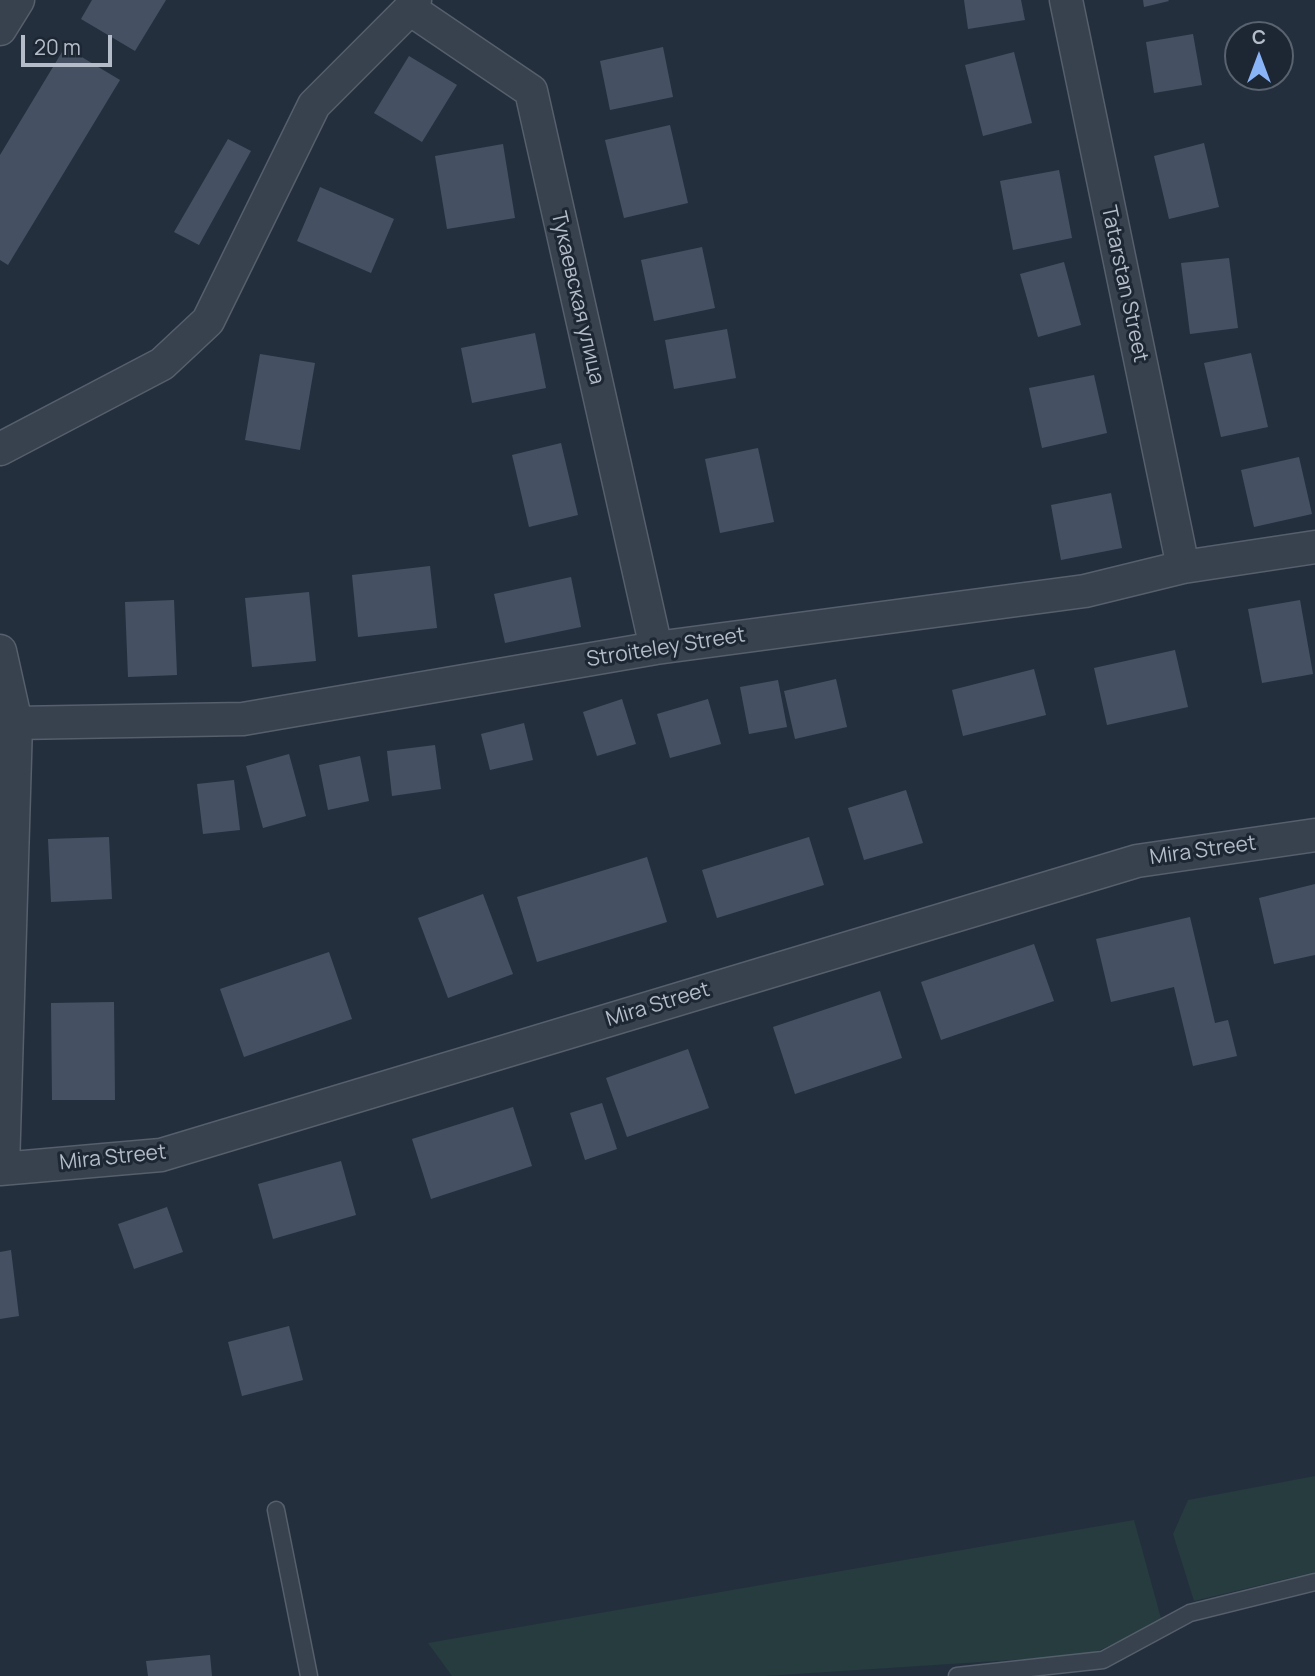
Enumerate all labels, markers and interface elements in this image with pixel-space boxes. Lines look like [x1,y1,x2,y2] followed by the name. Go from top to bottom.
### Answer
[24,21,116,65] scale bar
[1224,21,1294,91] north arrow
[1252,24,1266,50] text: С
[34,33,81,61] text: 20 m
[1095,203,1153,365] street label: Tatarstan Street
[545,209,609,387] street label: Тукаевская улица
[585,623,747,673] street label: Stroiteley Street
[1148,831,1258,871] street label: Mira Street
[603,977,713,1033] street label: Mira Street
[58,1140,168,1176] street label: Mira Street

